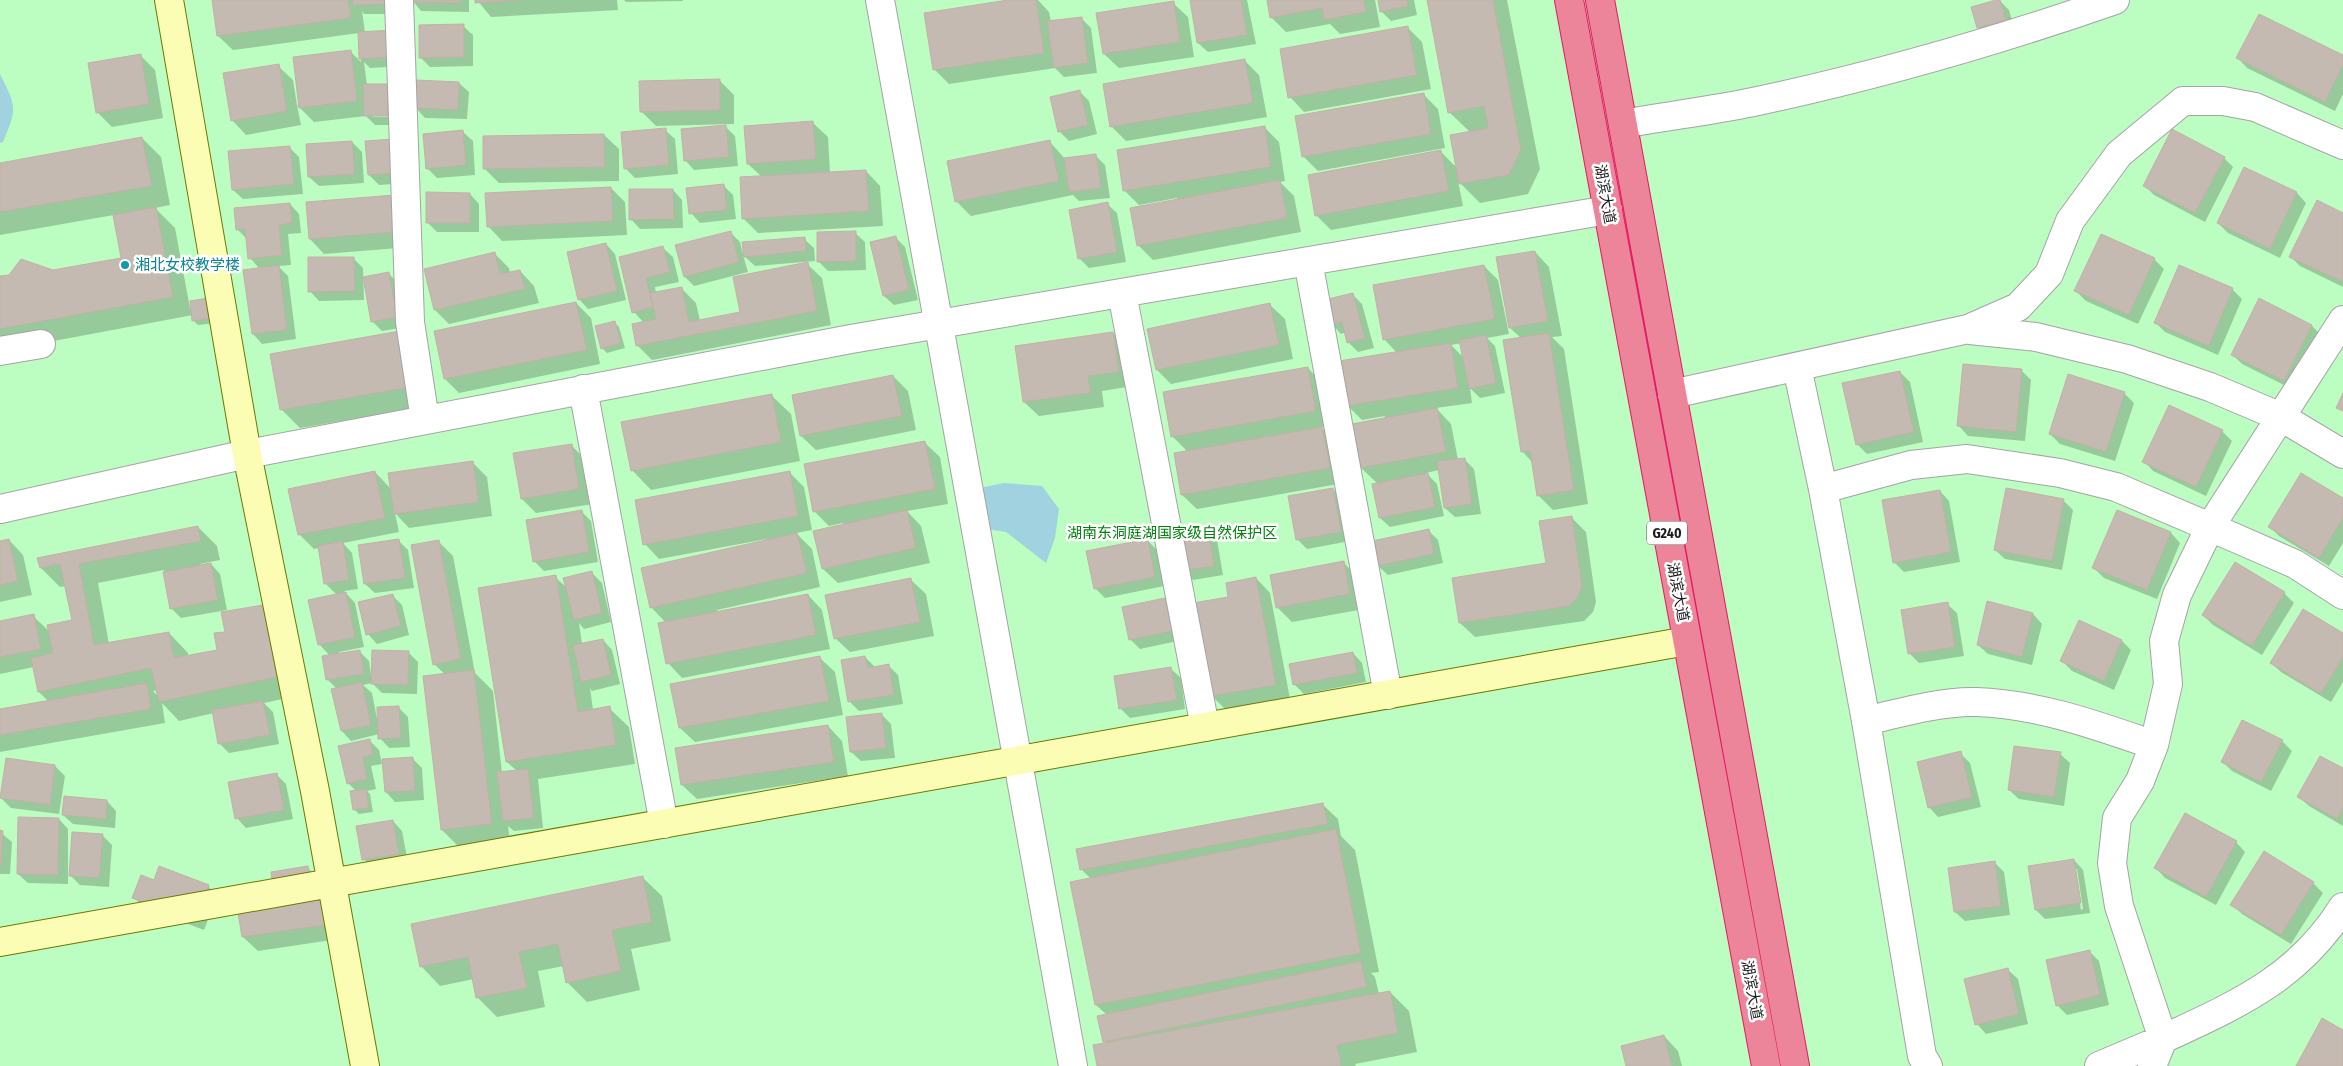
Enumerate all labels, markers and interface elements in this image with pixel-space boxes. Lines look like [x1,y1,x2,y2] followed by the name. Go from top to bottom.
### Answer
[1591,163,1619,225] street label: 湖滨大道
[135,256,240,274] place label: 湘北女校教学楼
[119,259,131,271] marker: 湘北女校教学楼
[1647,522,1687,544] road number: G240
[1067,524,1277,542] park label: 湖南东洞庭湖国家级自然保护区
[1663,561,1693,623] street label: 湖滨大道
[1738,959,1766,1021] street label: 湖滨大道

